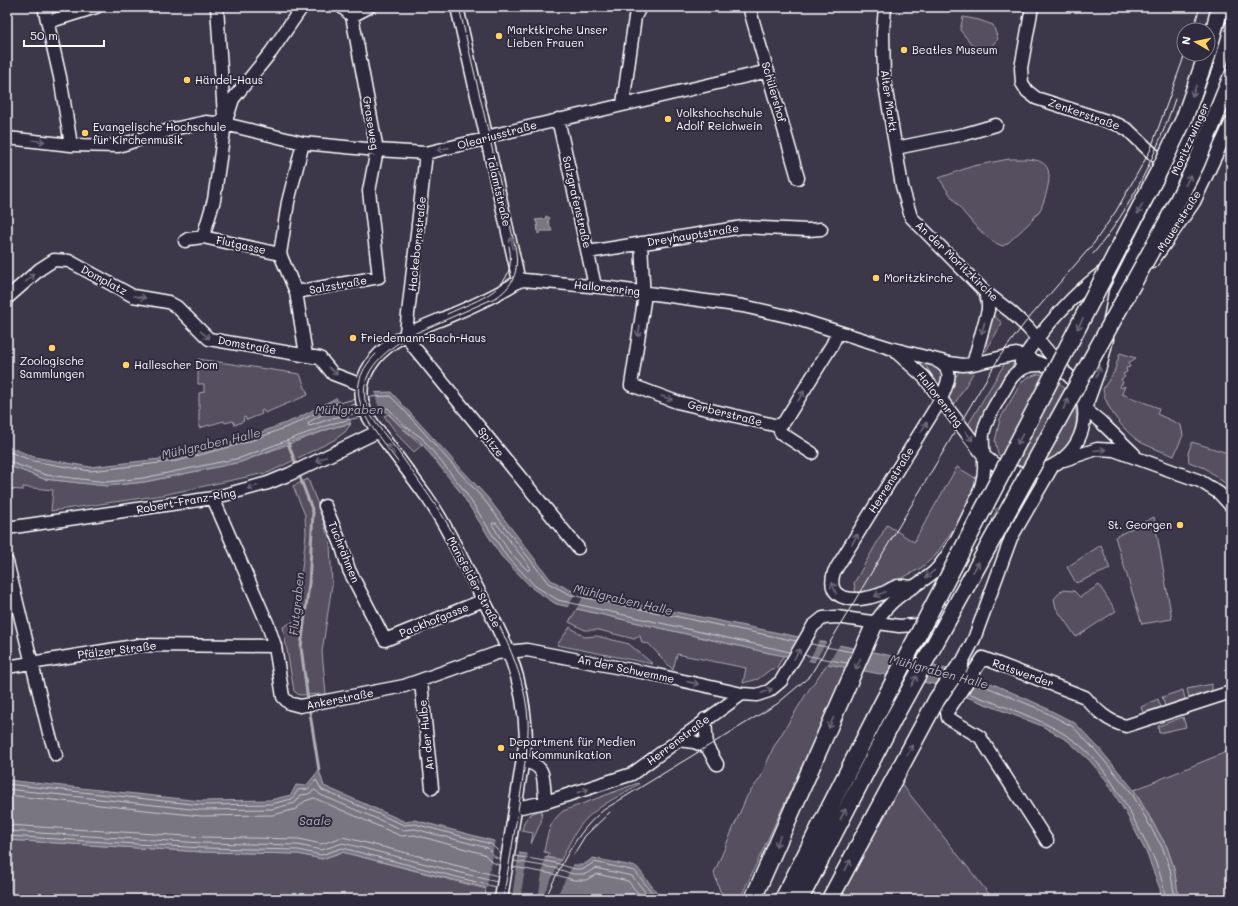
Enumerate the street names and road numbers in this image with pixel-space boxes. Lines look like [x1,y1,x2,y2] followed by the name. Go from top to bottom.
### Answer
[759,60,790,125] street label: Schülershof
[878,69,901,133] street label: Alter Markt
[1046,94,1122,133] street label: Zenkerstraße
[360,95,383,151] street label: Graseweg
[1167,100,1212,177] street label: Moritzzwinger
[455,117,538,152] street label: Oleariusstraße
[484,154,515,228] street label: Talamtstraße
[560,154,595,250] street label: Salzgrafenstraße
[1153,187,1204,254] street label: Mauerstraße
[404,196,429,292] street label: Hackebornstraße
[913,218,1001,304] street label: An der Moritzkirche
[646,220,740,249] street label: Dreyhauptstraße
[215,232,268,257] street label: Flutgasse
[79,261,130,298] street label: Domplatz
[308,272,368,297] street label: Salzstraße
[573,277,641,298] street label: Hallorenring
[217,332,278,357] street label: Domstraße
[914,368,967,430] street label: Hallorenring
[686,396,764,429] street label: Gerberstraße
[475,424,508,460] street label: Spitze
[864,444,917,515] street label: Herrenstraße
[135,484,237,517] street label: Robert-Franz-Ring
[325,519,364,585] street label: Tuchrähmen
[444,534,505,630] street label: Mansfelder Straße
[397,599,471,640] street label: Packhofgasse
[77,637,157,662] street label: Pfälzer Straße
[576,651,676,686] street label: An der Schwemme
[990,654,1056,691] street label: Ratswerder
[305,685,375,712] street label: Ankerstraße
[414,699,437,771] street label: An der Hulbe
[643,711,712,768] street label: Herrenstraße

